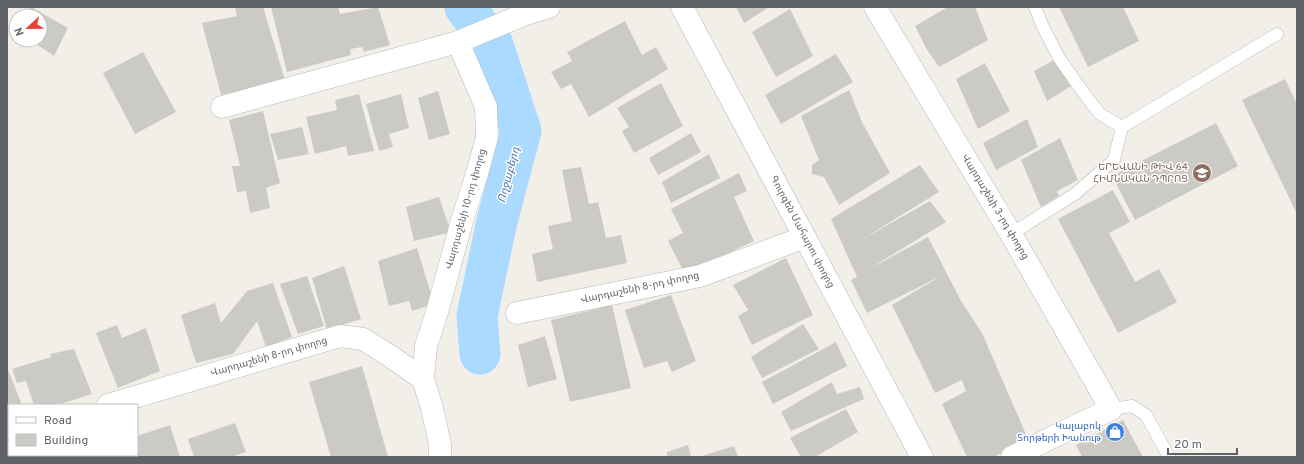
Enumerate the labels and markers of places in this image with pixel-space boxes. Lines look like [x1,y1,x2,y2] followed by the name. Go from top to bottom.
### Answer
[1093,161,1188,186] place label: ԵՐԵՎԱՆԻ ԹԻՎ 64 ՀԻՄՆԱԿԱՆ ԴՊՐՈՑ
[1191,162,1213,184] school or university icon: ԵՐԵՎԱՆԻ ԹԻՎ 64 ՀԻՄՆԱԿԱՆ ԴՊՐՈՑ
[1017,420,1101,445] place label: Կալաբոկ Տորթերի Խանութ
[1104,421,1126,443] shop icon: Կալաբոկ Տորթերի Խանութ

